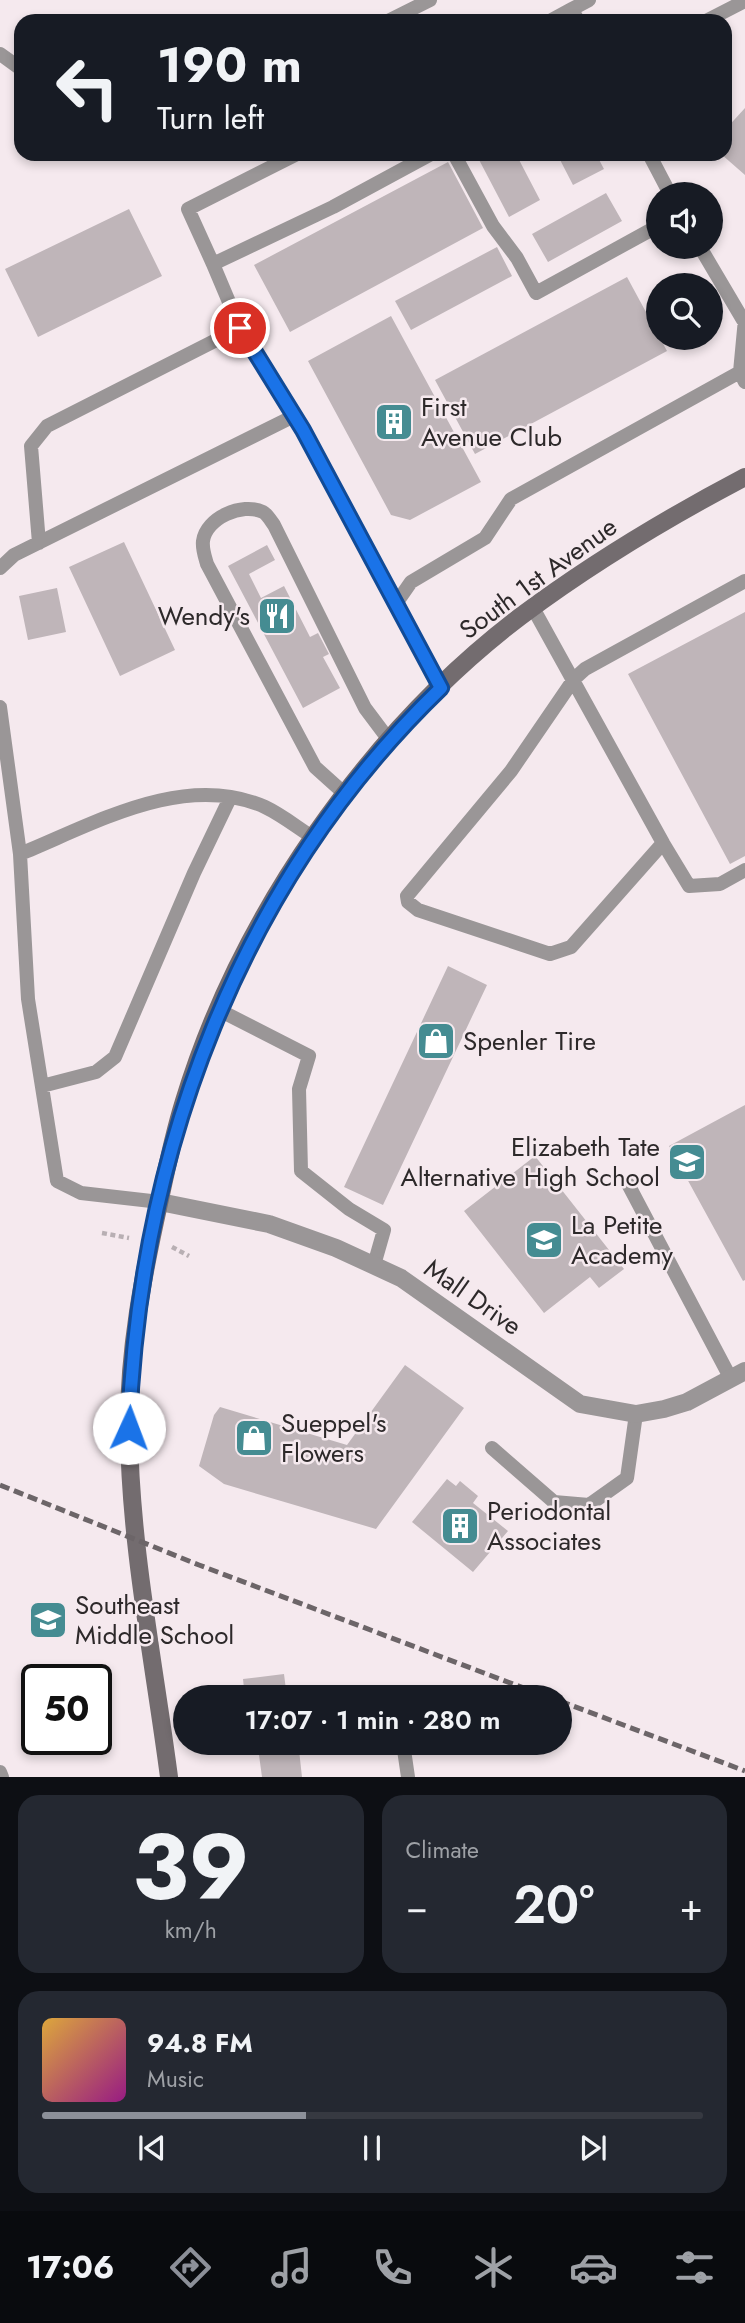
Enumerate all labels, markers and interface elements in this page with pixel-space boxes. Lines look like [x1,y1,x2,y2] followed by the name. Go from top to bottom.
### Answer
[157,30,302,100] text: 190 m
[42,42,133,133] icon: left
[157,95,264,141] text: Turn left
[646,182,723,350] map controls
[646,182,723,259] button: sound
[646,273,723,350] button: search
[210,298,270,358] pin
[221,309,259,347] icon: arrive
[421,388,562,456] place label: First Avenue Club
[373,401,415,443] building icon: First Avenue Club
[451,508,625,648] street label: South 1st Avenue
[256,595,298,637] restaurant icon: Wendy's
[158,597,250,635] place label: Wendy's
[415,1020,457,1062] shop icon: Spenler Tire
[463,1022,596,1060] place label: Spenler Tire
[401,1128,660,1196] place label: Elizabeth Tate Alternative High School
[666,1141,708,1183] school or university icon: Elizabeth Tate Alternative High School
[571,1206,673,1274] place label: La Petite Academy
[523,1219,565,1261] school or university icon: La Petite Academy
[417,1250,529,1344] street label: Mall Drive
[92,1391,166,1465] position arrow
[281,1404,387,1472] place label: Sueppel's Flowers
[233,1417,275,1459] shop icon: Sueppel's Flowers
[487,1492,611,1560] place label: Periodontal Associates
[439,1505,481,1547] building icon: Periodontal Associates
[75,1586,234,1654] place label: Southeast Middle School
[27,1599,69,1641] school or university icon: Southeast Middle School
[21,1664,112,1755] speed limit sign: 50
[244,1701,501,1739] text: 17:07 · 1 min · 280 m
[132,1802,249,1933] text: 39
[406,1833,479,1867] text: Climate
[513,1867,594,1943] text: 20°
[406,1879,428,1934] text: −
[680,1879,703,1934] text: +
[165,1913,217,1947] text: km/h
[147,2024,253,2062] text: 94.8 FM
[147,2062,204,2096] text: Music
[133,2129,171,2167] icon: previous
[353,2129,391,2167] icon: pause
[574,2129,612,2167] icon: next
[166,2243,215,2292] icon: directions
[267,2243,316,2292] icon: music
[368,2243,417,2292] icon: phone
[469,2243,518,2292] icon: climate
[569,2243,618,2292] icon: car
[670,2243,719,2292] icon: filters
[26,2244,114,2290] text: 17:06

